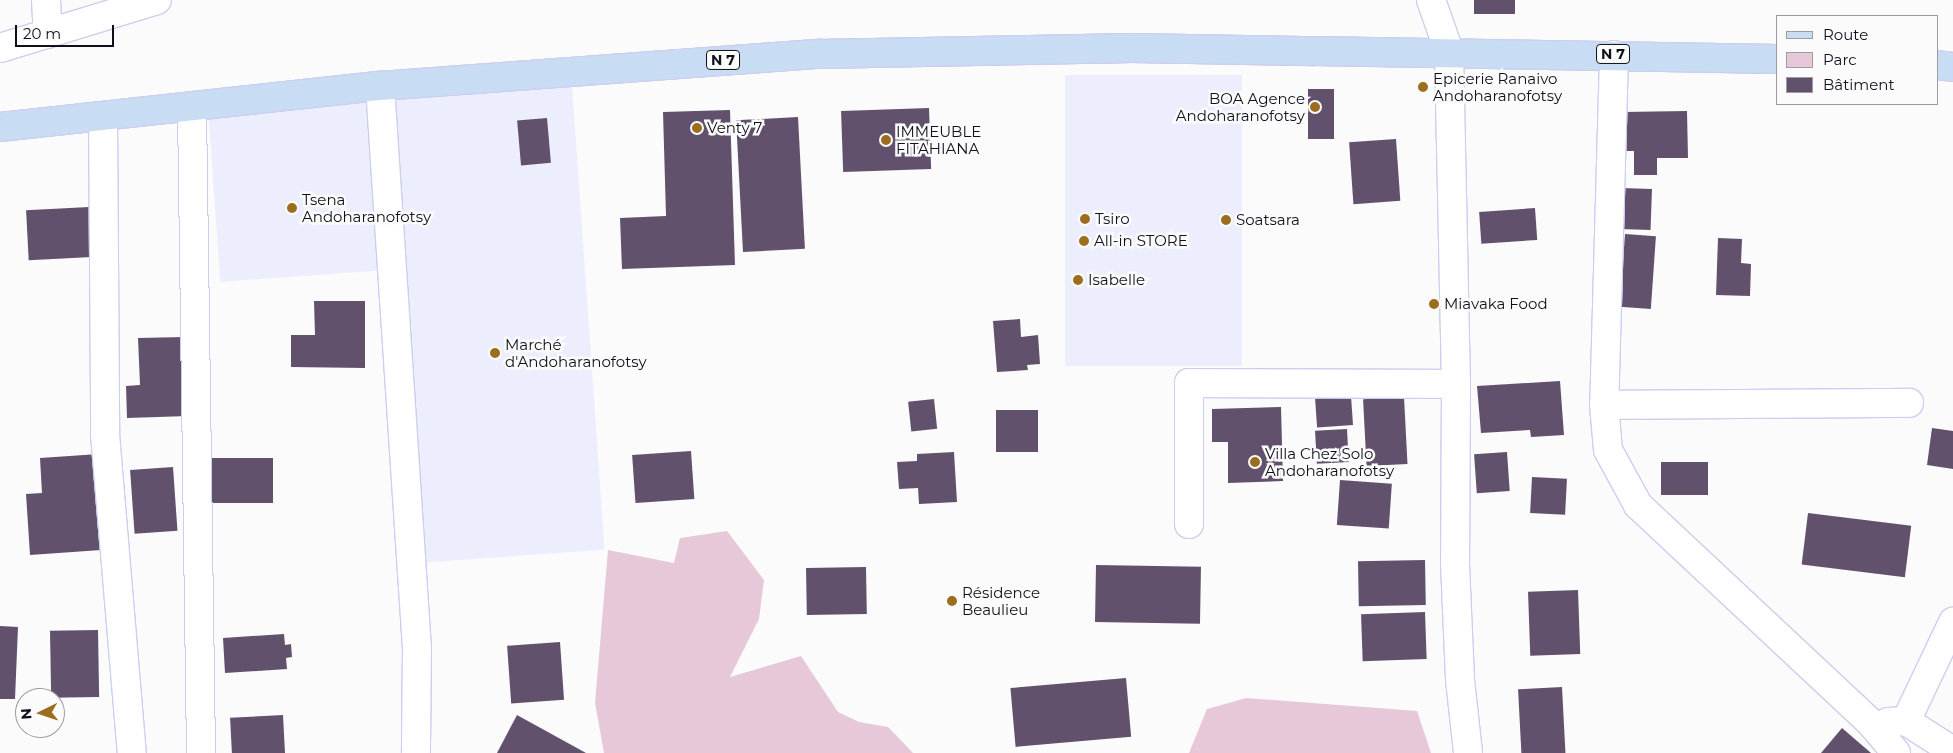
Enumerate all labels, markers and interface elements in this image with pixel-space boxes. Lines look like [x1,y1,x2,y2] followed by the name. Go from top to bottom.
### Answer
[18,15,116,47] scale bar
[1776,15,1938,105] legend
[23,24,61,43] text: 20 m
[1823,25,1868,44] text: Route
[1596,42,1630,66] road number: N 7
[706,48,740,72] road number: N 7
[1823,50,1857,69] text: Parc
[1433,69,1562,104] place label: Epicerie Ranaivo Andoharanofotsy
[1823,75,1895,94] text: Bâtiment
[1417,81,1429,93] marker: Epicerie Ranaivo Andoharanofotsy
[1176,89,1305,124] place label: BOA Agence Andoharanofotsy
[1309,101,1321,113] marker: BOA Agence Andoharanofotsy
[707,119,762,137] place label: Venty 7
[691,122,703,134] marker: Venty 7
[896,122,981,157] place label: IMMEUBLE FITAHIANA
[880,134,892,146] marker: IMMEUBLE FITAHIANA
[302,190,431,225] place label: Tsena Andoharanofotsy
[286,202,298,214] marker: Tsena Andoharanofotsy
[1095,210,1130,228] place label: Tsiro
[1236,211,1300,229] place label: Soatsara
[1079,213,1091,225] marker: Tsiro
[1220,214,1232,226] marker: Soatsara
[1094,232,1188,250] place label: All-in STORE
[1078,235,1090,247] marker: All-in STORE
[1088,271,1145,289] place label: Isabelle
[1072,274,1084,286] marker: Isabelle
[1444,295,1548,313] place label: Miavaka Food
[1428,298,1440,310] marker: Miavaka Food
[505,335,647,370] place label: Marché d'Andoharanofotsy
[489,347,501,359] marker: Marché d'Andoharanofotsy
[1265,444,1394,479] place label: Villa Chez Solo Andoharanofotsy
[1249,456,1261,468] marker: Villa Chez Solo Andoharanofotsy
[962,583,1040,618] place label: Résidence Beaulieu
[946,595,958,607] marker: Résidence Beaulieu
[15,688,65,738] north arrow
[17,708,35,720] text: N

